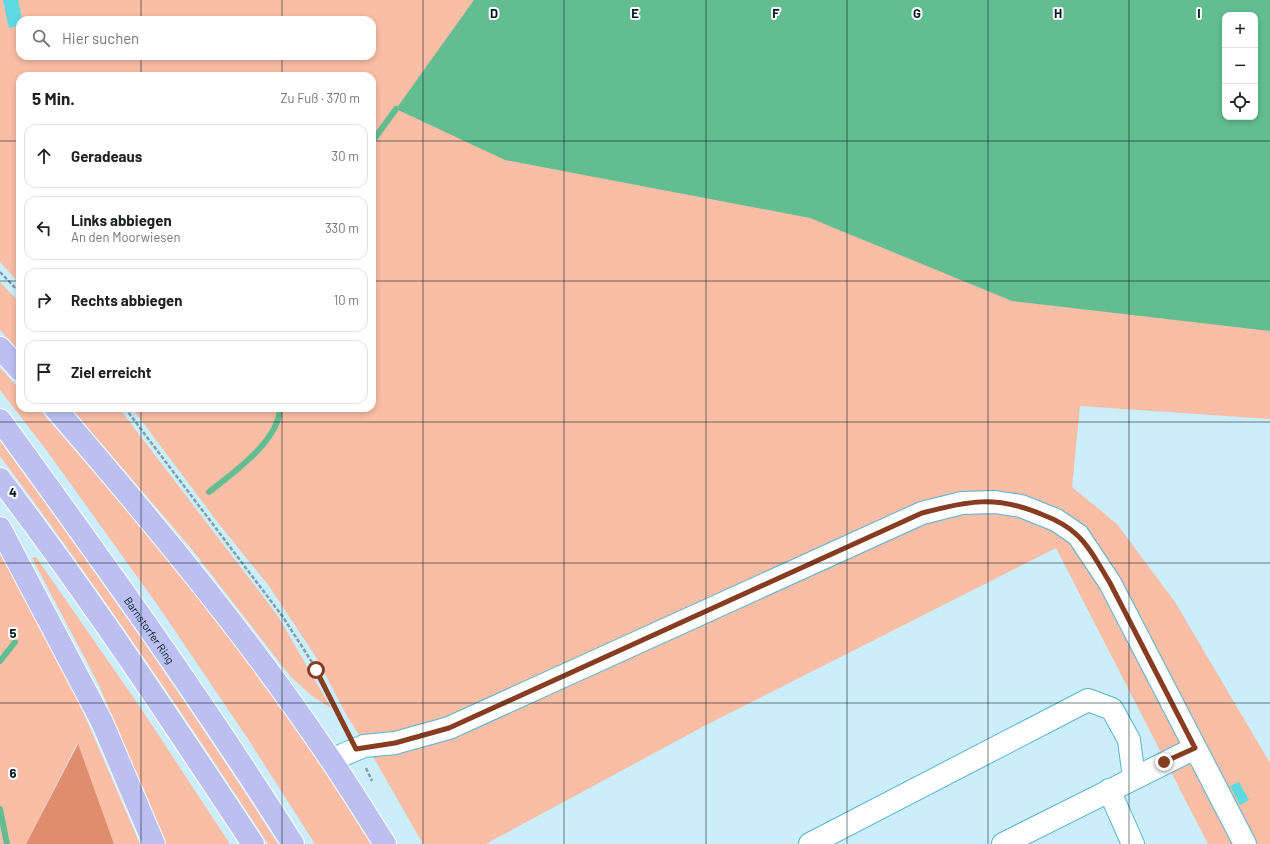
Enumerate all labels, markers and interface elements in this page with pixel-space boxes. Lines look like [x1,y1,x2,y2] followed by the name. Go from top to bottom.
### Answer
[490,5,498,21] text: D
[631,5,639,21] text: E
[772,5,780,21] text: F
[913,5,921,21] text: G
[1054,5,1062,21] text: H
[1197,5,1201,21] text: I
[1222,12,1258,120] map controls
[1222,12,1258,48] button: +
[16,16,376,60] search box
[30,27,52,49] icon: search
[62,29,139,47] text: Hier suchen
[1222,48,1258,84] button: −
[1222,84,1258,120] button: locate
[32,88,75,108] text: 5 Min.
[280,90,360,106] text: Zu Fuß · 370 m
[33,145,55,167] icon: ahead
[71,147,142,165] text: Geradeaus
[332,148,359,164] text: 30 m
[71,211,172,229] text: Links abbiegen
[33,217,55,239] icon: left
[325,220,359,236] text: 330 m
[71,229,180,245] text: An den Moorwiesen
[33,289,55,311] icon: right
[71,291,182,309] text: Rechts abbiegen
[334,292,359,308] text: 10 m
[33,361,55,383] icon: arrive
[71,363,152,381] text: Ziel erreicht
[9,484,17,500] text: 4
[122,594,178,666] street label: Barnstorfer Ring
[9,625,17,641] text: 5
[307,661,325,679] route start
[1155,753,1173,771] route end
[10,765,17,781] text: 6

